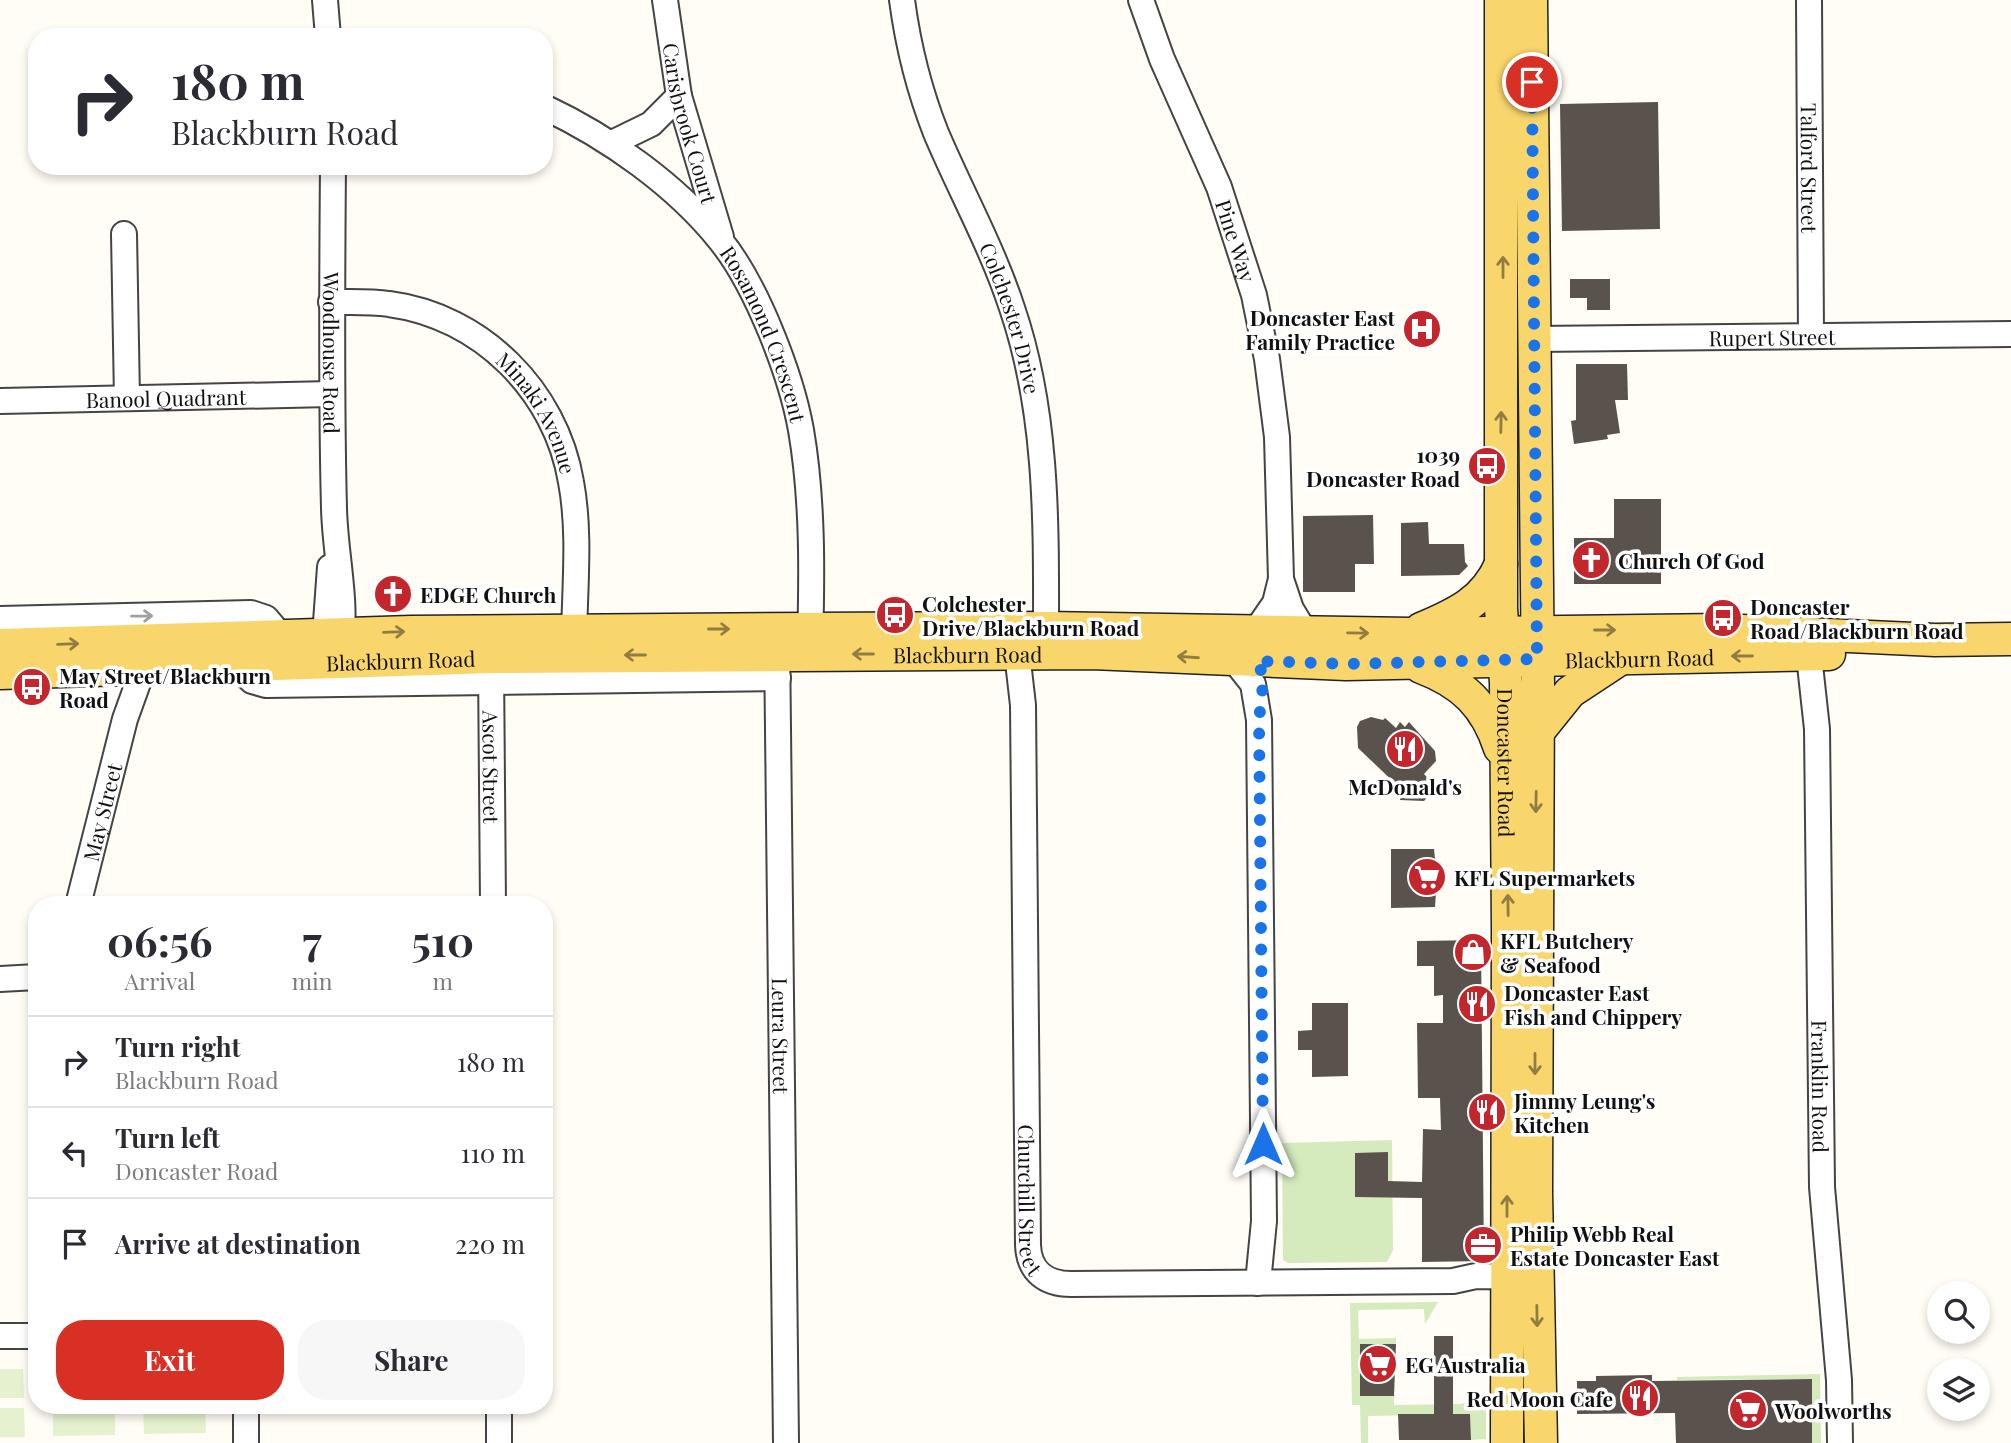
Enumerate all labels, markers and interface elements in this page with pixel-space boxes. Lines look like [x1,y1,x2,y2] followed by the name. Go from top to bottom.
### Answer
[657,41,724,207] street label: Carisbrook Court
[171,47,305,112] text: 180 m
[1502,52,1562,112] pin
[56,56,147,147] icon: right
[1513,63,1551,101] icon: arrive
[1796,103,1824,234] street label: Talford Street
[171,110,399,153] text: Blackburn Road
[1210,196,1263,286] street label: Pine Way
[974,238,1047,396] street label: Colchester Drive
[715,240,813,425] street label: Rosamond Crescent
[1496,256,1510,279] one-way arrow
[318,271,347,434] street label: Woodhouse Road
[1245,303,1396,355] place label: Doncaster East Family Practice
[1401,308,1443,350] hospital icon: Doncaster East Family Practice
[1708,322,1836,351] street label: Rupert Street
[491,345,583,477] street label: Minaki Avenue
[85,382,247,413] street label: Banool Quadrant
[1494,411,1508,434] one-way arrow
[1306,440,1460,492] place label: 1039 Doncaster Road
[1466,445,1508,487] bus stop icon: 1039 Doncaster Road
[1570,539,1612,581] church icon: Church Of God
[1618,546,1765,574] place label: Church Of God
[372,573,414,615] church icon: EDGE Church
[420,580,556,608] place label: EDGE Church
[922,589,1140,641] place label: Colchester Drive/Blackburn Road
[1750,592,1964,644] place label: Doncaster Road/Blackburn Road
[874,594,916,636] bus stop icon: Colchester Drive/Blackburn Road
[1702,597,1744,639] bus stop icon: Doncaster Road/Blackburn Road
[130,609,153,622] one-way arrow
[707,622,730,636] one-way arrow
[1593,623,1616,637] one-way arrow
[382,626,405,639] one-way arrow
[1346,626,1369,640] one-way arrow
[56,637,79,650] one-way arrow
[893,639,1043,668] street label: Blackburn Road
[1564,642,1714,673] street label: Blackburn Road
[326,644,476,676] street label: Blackburn Road
[851,647,874,661] one-way arrow
[624,649,647,662] one-way arrow
[1731,649,1754,663] one-way arrow
[1177,650,1200,663] one-way arrow
[59,661,271,713] place label: May Street/Blackburn Road
[11,666,53,708] bus stop icon: May Street/Blackburn Road
[1492,688,1521,838] street label: Doncaster Road
[477,709,506,824] street label: Ascot Street
[1384,728,1426,770] restaurant icon: McDonald's
[76,759,128,864] street label: May Street
[1348,772,1462,800] place label: McDonald's
[1530,790,1543,813] one-way arrow
[1406,856,1448,898] supermarket icon: KFL Supermarkets
[1454,863,1635,891] place label: KFL Supermarkets
[1501,894,1515,917] one-way arrow
[107,912,213,968] text: 06:56
[303,912,322,968] text: 7
[412,912,474,968] text: 510
[1500,926,1633,978] place label: KFL Butchery & Seafood
[1452,931,1494,973] shop icon: KFL Butchery & Seafood
[124,965,195,996] text: Arrival
[292,965,333,996] text: min
[433,965,453,996] text: m
[767,978,796,1095] street label: Leura Street
[1504,978,1682,1030] place label: Doncaster East Fish and Chippery
[1456,983,1498,1025] restaurant icon: Doncaster East Fish and Chippery
[1806,1020,1836,1153] street label: Franklin Road
[115,1029,241,1064] text: Turn right
[56,1043,94,1081] icon: right
[457,1044,525,1079] text: 180 m
[1528,1053,1542,1076] one-way arrow
[115,1064,279,1095] text: Blackburn Road
[1513,1086,1656,1138] place label: Jimmy Leung's Kitchen
[1466,1091,1508,1133] restaurant icon: Jimmy Leung's Kitchen
[1226,1107,1300,1181] position arrow
[115,1120,220,1155] text: Turn left
[1013,1124,1049,1281] street label: Churchill Street
[56,1134,94,1172] icon: left
[461,1135,525,1170] text: 110 m
[115,1155,278,1186] text: Doncaster Road
[1500,1195,1514,1218] one-way arrow
[1510,1219,1720,1271] place label: Philip Webb Real Estate Doncaster East
[1462,1224,1504,1266] office icon: Philip Webb Real Estate Doncaster East
[56,1225,94,1263] icon: arrive
[115,1226,361,1261] text: Arrive at destination
[455,1226,525,1261] text: 220 m
[1927,1281,1990,1421] map controls
[1927,1281,1990,1344] button: search
[1531,1305,1544,1328] one-way arrow
[56,1320,284,1400] button: Exit
[298,1320,525,1400] button: Share
[1357,1343,1399,1385] supermarket icon: EG Australia
[1405,1350,1526,1378] place label: EG Australia
[1927,1358,1990,1421] button: layers
[1619,1377,1661,1419] restaurant icon: Red Moon Cafe
[1467,1384,1613,1412] place label: Red Moon Cafe
[1727,1389,1769,1431] supermarket icon: Woolworths
[1774,1396,1892,1424] place label: Woolworths

